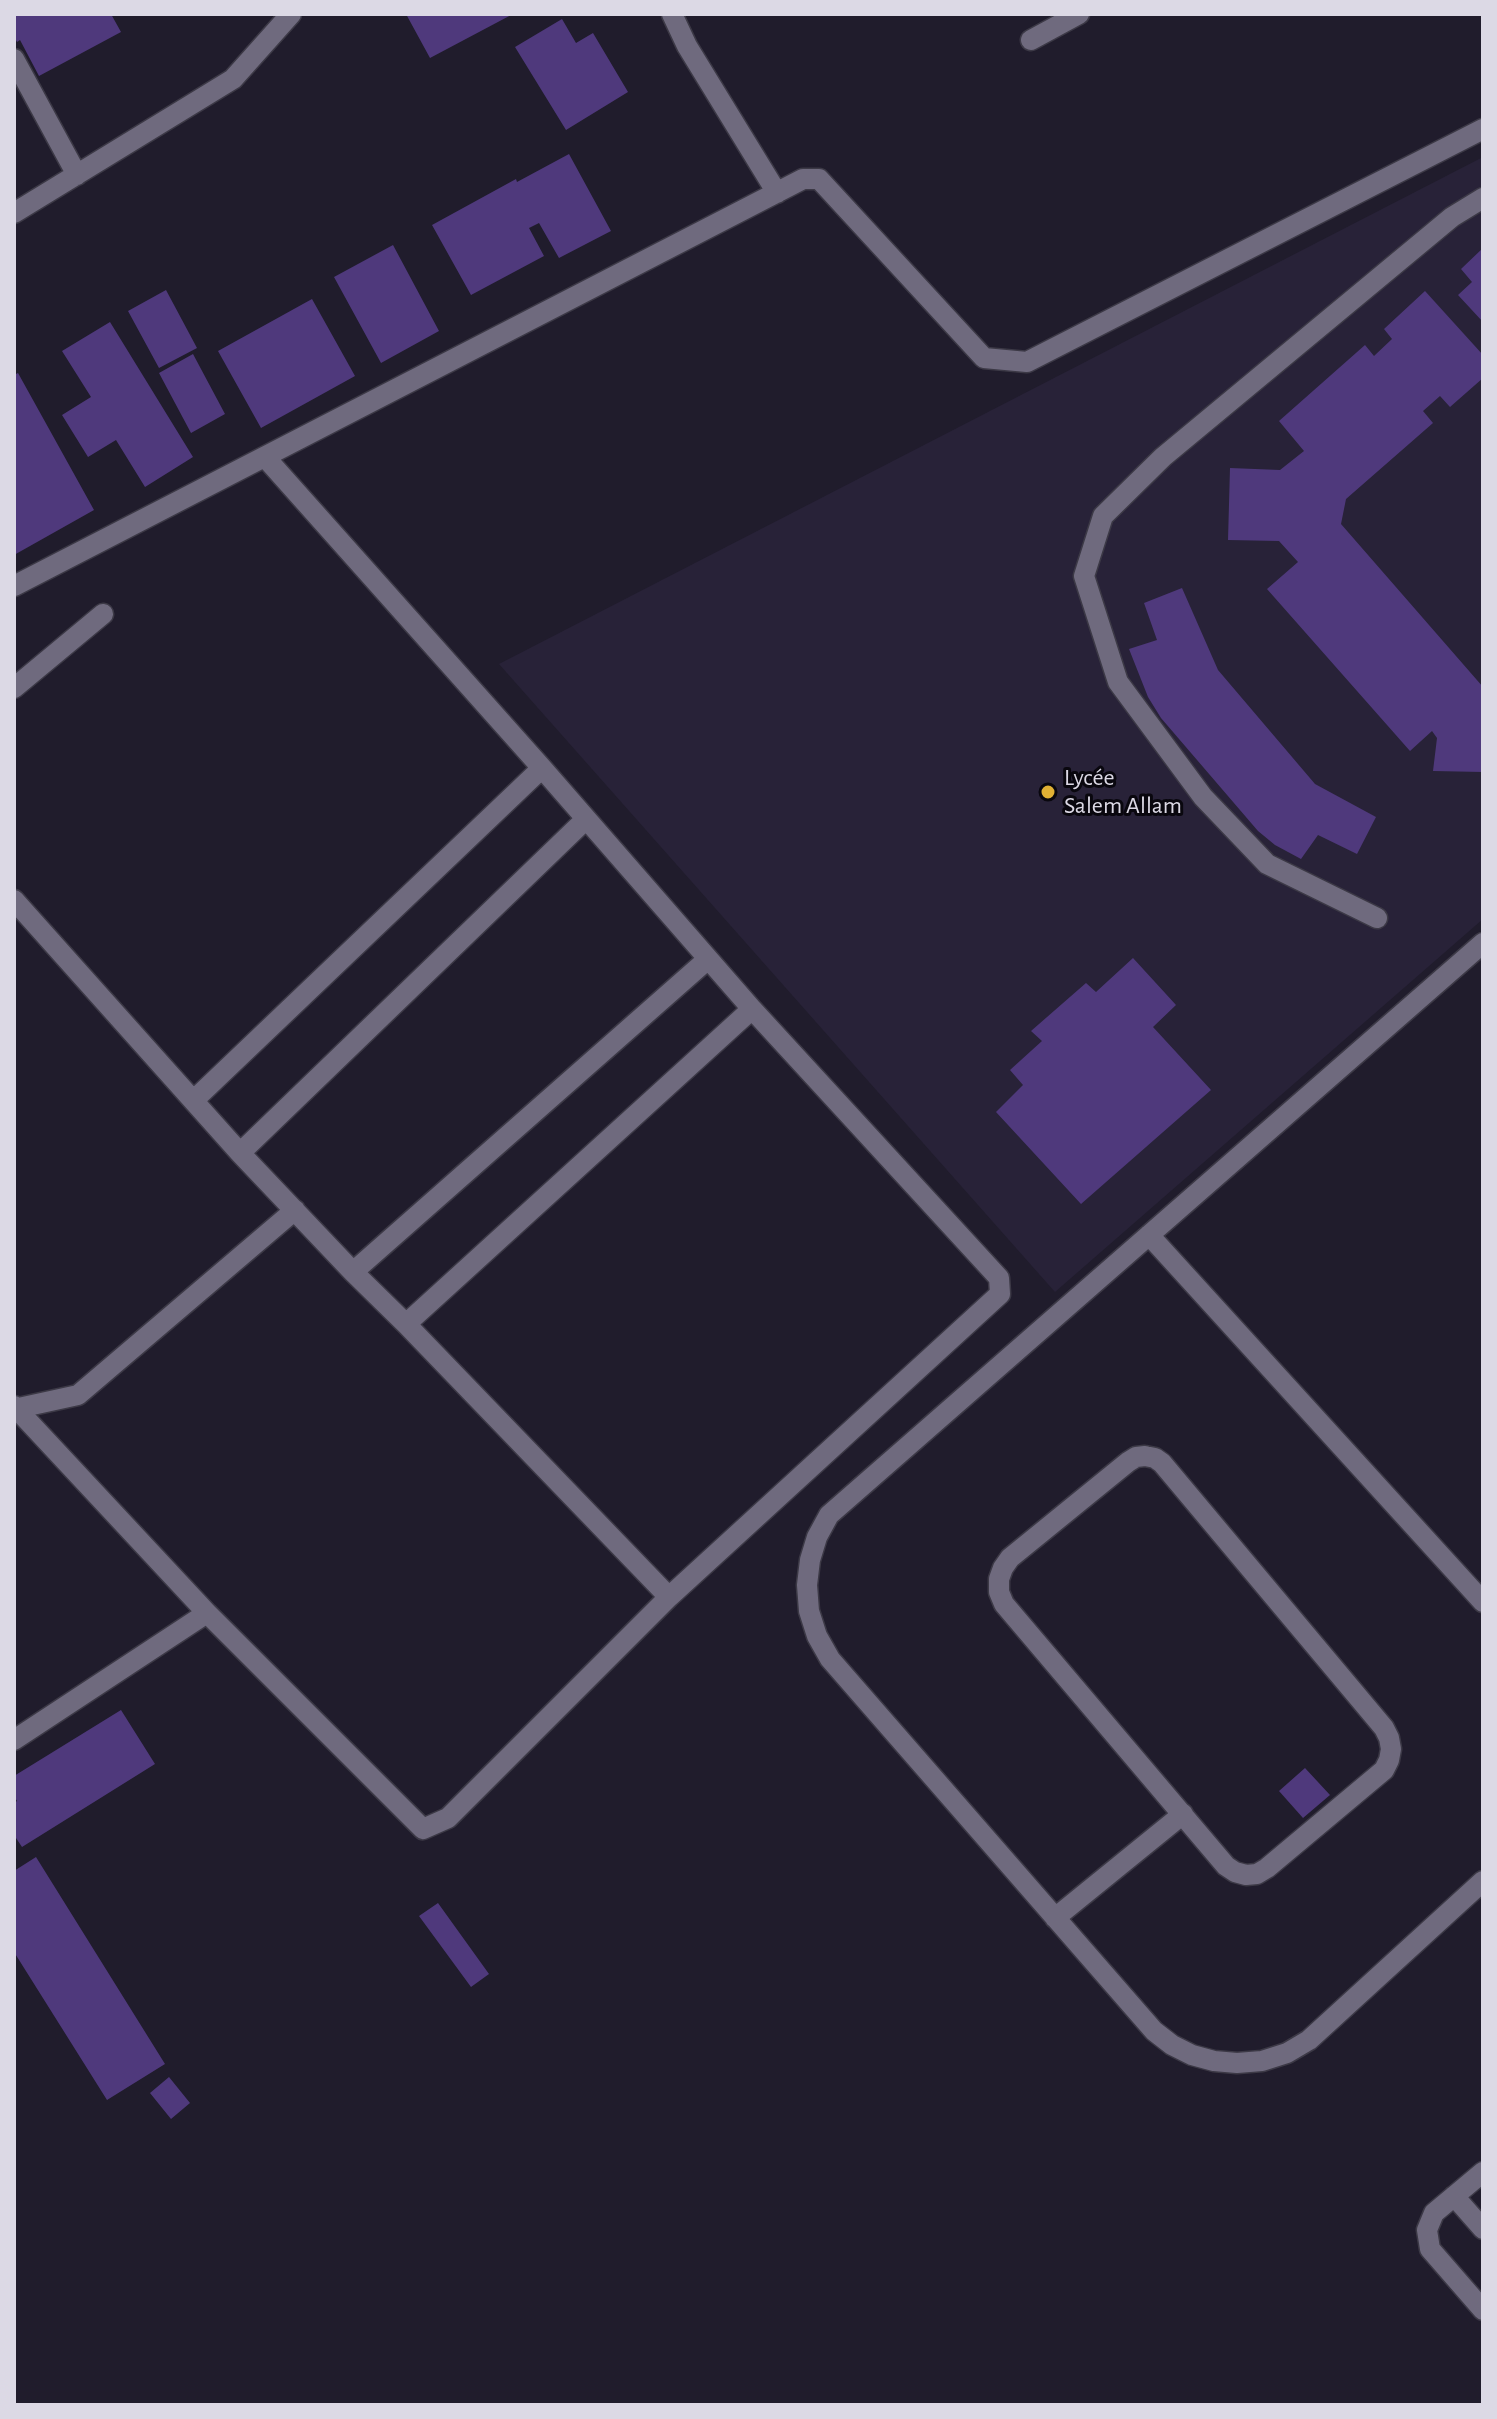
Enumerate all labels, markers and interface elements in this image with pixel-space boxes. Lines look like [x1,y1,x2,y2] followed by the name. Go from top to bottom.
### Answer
[1064,764,1182,820] place label: Lycée Salem Allam
[1039,783,1057,801] marker: Lycée Salem Allam

